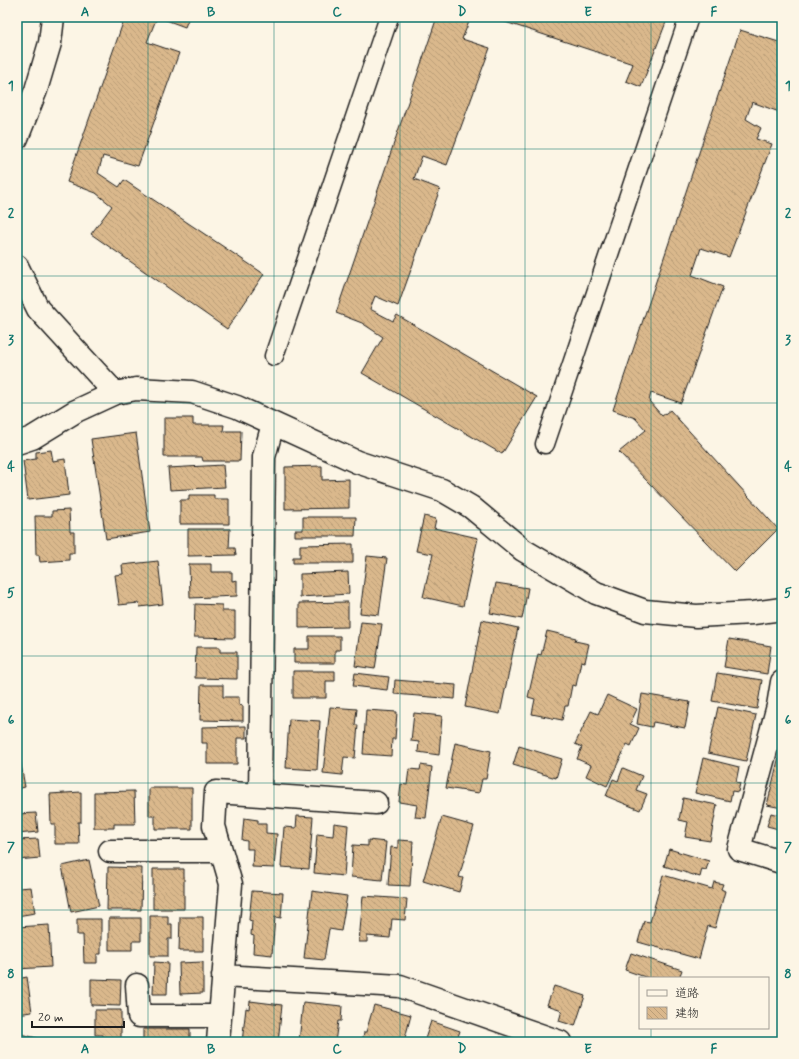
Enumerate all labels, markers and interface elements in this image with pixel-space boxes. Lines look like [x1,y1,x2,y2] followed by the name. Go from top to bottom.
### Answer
[81,4,89,21] text: A
[207,4,216,21] text: B
[332,4,342,21] text: C
[458,4,467,21] text: D
[584,4,592,21] text: E
[711,4,718,21] text: F
[8,78,14,95] text: 1
[785,78,791,95] text: 1
[8,205,15,222] text: 2
[785,205,792,222] text: 2
[8,332,14,349] text: 3
[785,332,791,349] text: 3
[7,459,15,476] text: 4
[784,459,792,476] text: 4
[7,585,15,602] text: 5
[784,585,792,602] text: 5
[8,712,15,729] text: 6
[785,712,792,729] text: 6
[7,839,15,856] text: 7
[784,839,792,856] text: 7
[7,966,15,983] text: 8
[784,966,792,983] text: 8
[639,977,769,1029] legend
[675,986,699,1002] text: 道路
[32,1003,124,1029] scale bar
[675,1006,699,1022] text: 建物
[38,1010,64,1026] text: 20 m
[81,1041,89,1058] text: A
[207,1041,216,1058] text: B
[332,1041,342,1058] text: C
[458,1041,467,1058] text: D
[584,1041,592,1058] text: E
[711,1041,718,1058] text: F

